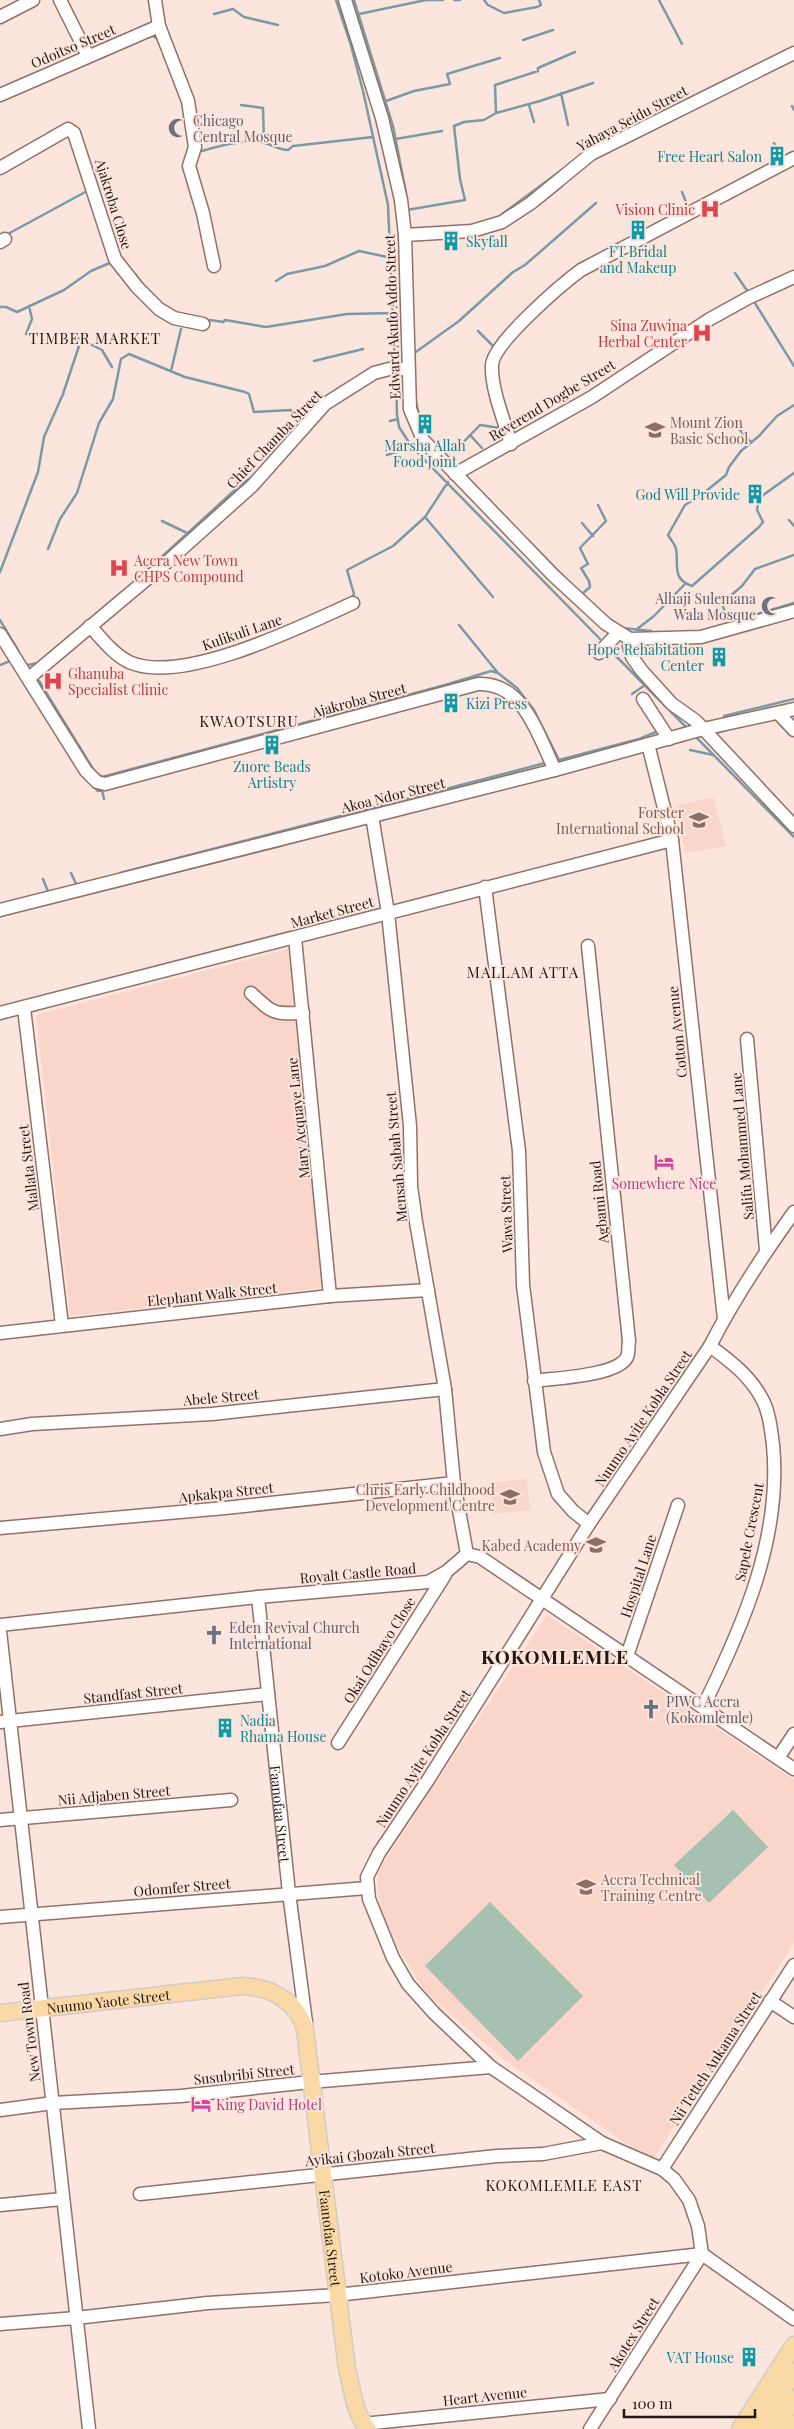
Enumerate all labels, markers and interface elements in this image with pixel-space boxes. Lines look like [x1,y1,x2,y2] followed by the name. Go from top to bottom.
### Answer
[28,19,119,72] street label: Odoitso Street
[572,80,692,156] street label: Yahaya Seidu Street
[193,111,293,146] place label: Chicago Central Mosque
[167,117,189,139] mosque icon: Chicago Central Mosque
[766,145,788,167] building icon: Free Heart Salon
[657,147,763,166] place label: Free Heart Salon
[91,156,137,252] street label: Ajakroba Close
[699,198,721,220] hospital icon: Vision Clinic
[615,200,695,219] place label: Vision Clinic
[627,219,649,241] building icon: FT Bridal and Makeup
[440,230,462,252] building icon: Skyfall
[466,232,508,251] place label: Skyfall
[380,233,404,400] street label: Edward Akufo Addo Street
[600,242,676,277] place label: FT Bridal and Makeup
[598,316,688,351] place label: Sina Zuwina Herbal Center
[691,322,713,344] hospital icon: Sina Zuwina Herbal Center
[29,328,161,348] district label: TIMBER MARKET
[485,354,620,445] street label: Reverend Dogbe Street
[222,385,327,492] street label: Chief Chamba Street
[414,413,436,435] building icon: Marsha Allah Food Joint
[670,413,748,448] place label: Mount Zion Basic School
[644,419,666,441] school or university icon: Mount Zion Basic School
[384,436,467,471] place label: Marsha Allah Food Joint
[744,483,766,505] building icon: God Will Provide
[636,485,740,504] place label: God Will Provide
[133,551,244,586] place label: Accra New Town CHPS Compound
[108,557,130,579] hospital icon: Accra New Town CHPS Compound
[654,589,756,624] place label: Alhaji Sulemana Wala Mosque
[760,595,782,617] mosque icon: Alhaji Sulemana Wala Mosque
[199,609,285,655] street label: Kulikuli Lane
[587,640,705,675] place label: Hope Rehabitation Center
[708,646,730,668] building icon: Hope Rehabitation Center
[68,664,168,699] place label: Ghanuba Specialist Clinic
[42,670,64,692] hospital icon: Ghanuba Specialist Clinic
[309,678,409,722] street label: Ajakroba Street
[440,692,462,714] building icon: Kizi Press
[466,694,527,713] place label: Kizi Press
[199,711,299,731] district label: KWAOTSURU
[261,734,283,756] building icon: Zuore Beads Artistry
[233,757,311,792] place label: Zuore Beads Artistry
[338,773,448,817] street label: Akoa Ndor Street
[556,803,685,838] place label: Forster International School
[688,809,710,831] school or university icon: Forster International School
[288,892,377,932] street label: Market Street
[467,962,579,982] district label: MALLAM ATTA
[663,985,691,1079] street label: Cotton Avenue
[282,1056,314,1180] street label: Mary Acquaye Lane
[726,1072,758,1220] street label: Salifu Mohammed Lane
[381,1090,411,1223] street label: Mensah Sabah Street
[13,1123,43,1212] street label: Mallata Street
[653,1151,675,1173] hotel icon: Somewhere Nice
[585,1160,613,1245] street label: Agbami Road
[495,1174,517,1254] street label: Wawa Street
[612,1174,716,1193] place label: Somewhere Nice
[146,1278,279,1310] street label: Elephant Walk Street
[590,1345,696,1490] street label: Nuumo Ayite Kobla Street
[181,1384,261,1410] street label: Abele Street
[177,1477,275,1507] street label: Apkakpa Street
[356,1480,495,1515] place label: Chris Early Childhood Development Centre
[730,1480,768,1583] street label: Sapele Crescent
[499,1486,521,1508] school or university icon: Chris Early Childhood Development Centre
[616,1532,660,1620] street label: Hospital Lane
[585,1534,607,1556] school or university icon: Kabed Academy
[482,1536,581,1555] place label: Kabed Academy
[299,1558,417,1588] street label: Royalt Castle Road
[339,1593,419,1707] street label: Okai Odibayo Close
[229,1618,361,1653] place label: Eden Revival Church International
[203,1624,225,1646] church icon: Eden Revival Church International
[481,1643,629,1669] district label: KOKOMLEMLE
[82,1678,185,1708] street label: Standfast Street
[371,1684,475,1831] street label: Nuumo Ayite Kobla Street
[666,1692,753,1727] place label: PIWC Accra (Kokomlemle)
[640,1698,662,1720] church icon: PIWC Accra (Kokomlemle)
[240,1711,327,1746] place label: Nadia Rhama House
[214,1717,236,1739] building icon: Nadia Rhama House
[266,1764,295,1864] street label: Faanofaa Street
[57,1781,172,1809] street label: Nii Adjaben Street
[600,1870,702,1905] place label: Accra Technical Training Centre
[133,1873,232,1901] street label: Odomfer Street
[575,1876,597,1898] school or university icon: Accra Technical Training Centre
[13,1981,45,2083] street label: New Town Road
[45,1984,172,2017] street label: Nuumo Yaote Street
[665,1987,766,2129] street label: Nii Tetteh Ankama Street
[193,2059,296,2089] street label: Susubribi Street
[190,2093,212,2115] hotel icon: King David Hotel
[216,2095,322,2114] place label: King David Hotel
[303,2138,437,2170] street label: Ayikai Gbozah Street
[486,2175,642,2195] district label: KOKOMLEMLE EAST
[315,2189,346,2289] street label: Faanofaa Street
[358,2257,454,2287] street label: Kotoko Avenue
[602,2293,664,2375] street label: Akotex Street
[738,2346,760,2368] building icon: VAT House
[666,2348,734,2367] place label: VAT House
[442,2382,528,2410] street label: Heart Avenue
[624,2386,755,2418] scale bar
[632,2393,673,2413] text: 100 m

